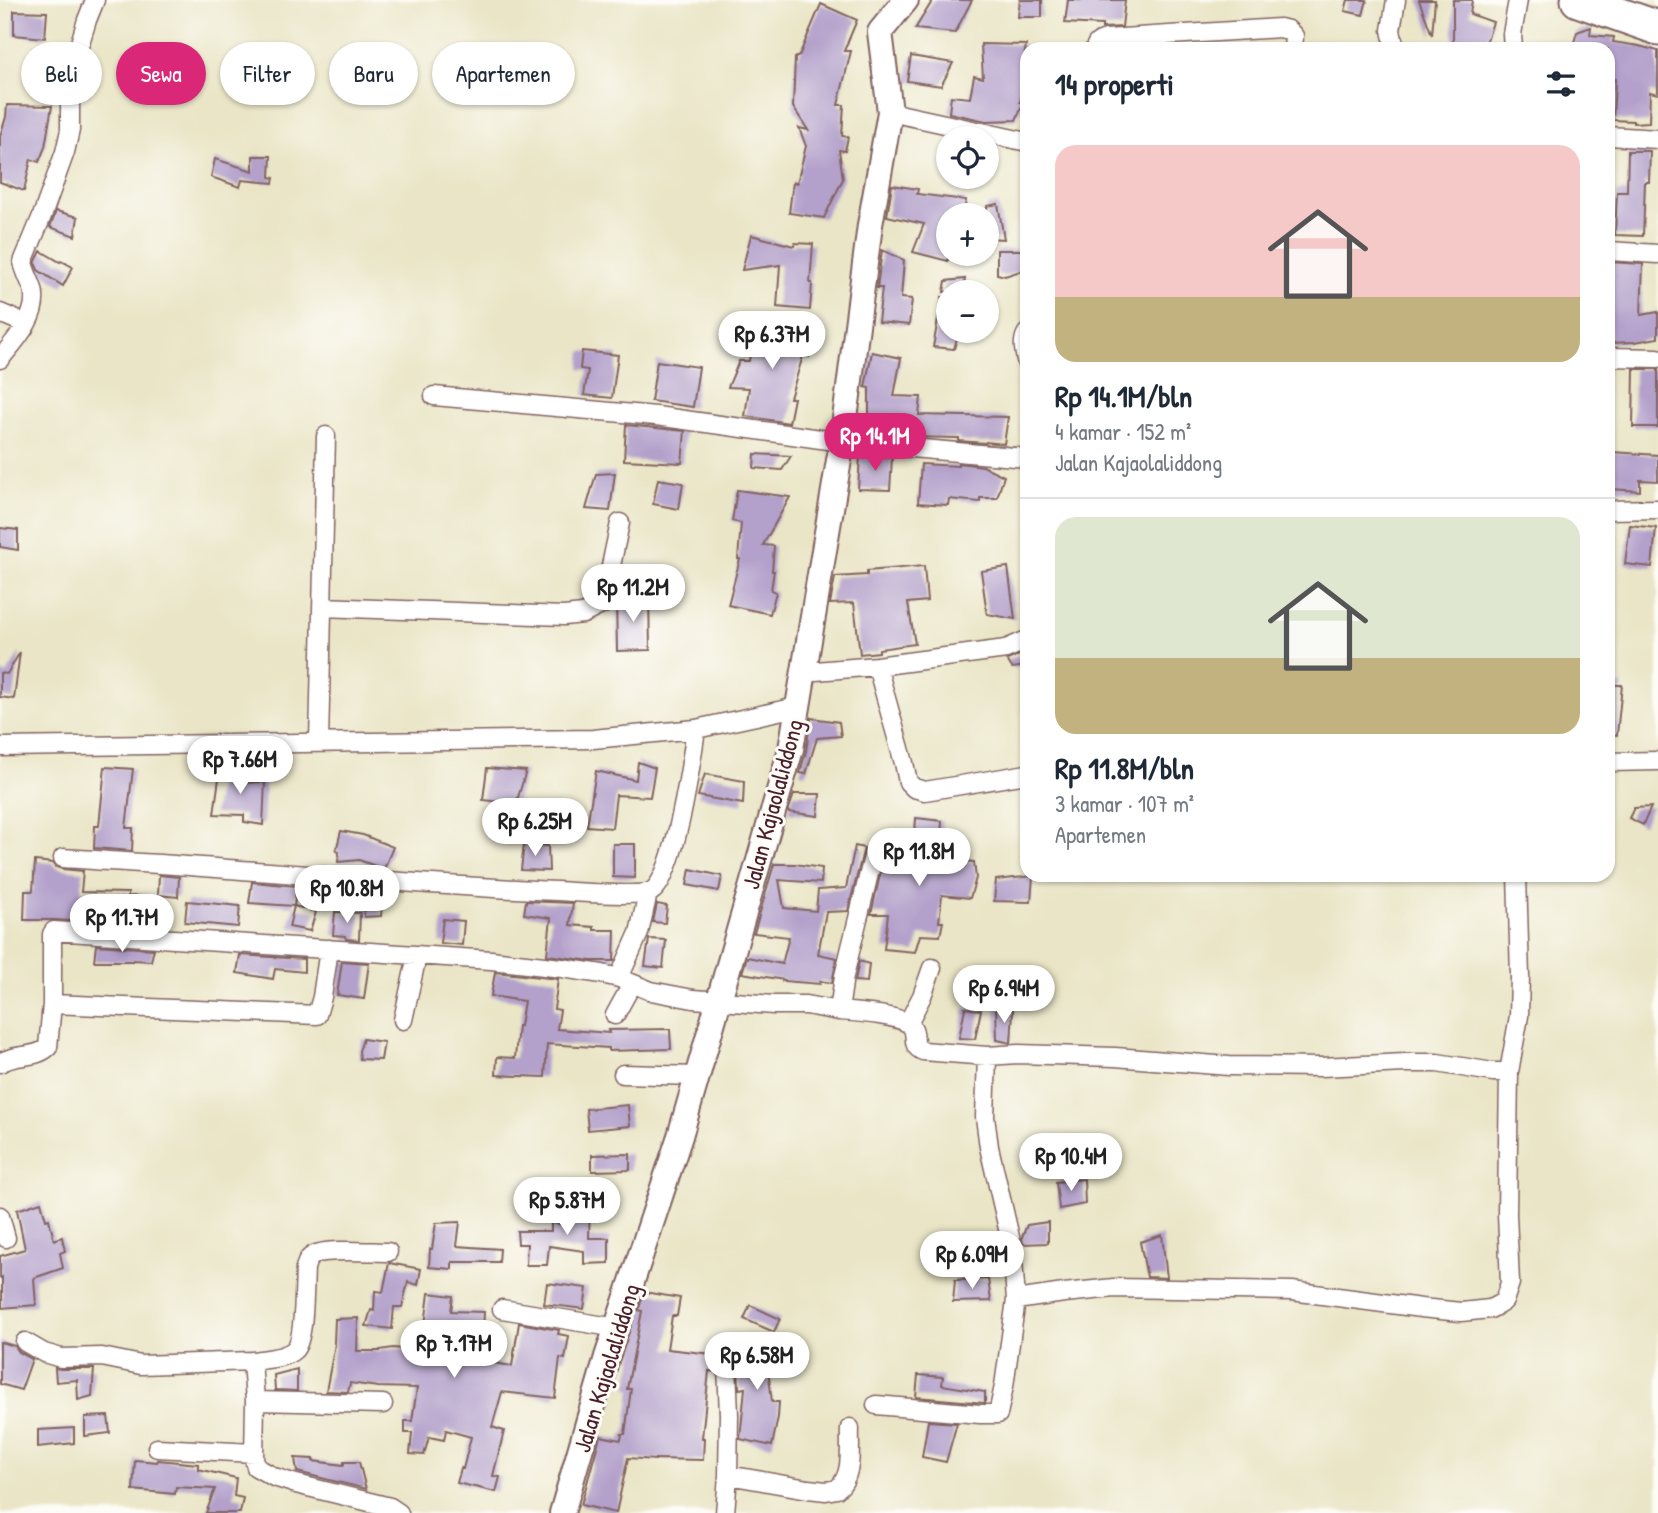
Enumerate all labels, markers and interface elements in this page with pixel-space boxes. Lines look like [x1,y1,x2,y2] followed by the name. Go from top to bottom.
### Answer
[21,42,102,105] chip: Beli
[116,42,206,105] chip: Sewa
[220,42,315,105] chip: Filter
[329,42,418,105] chip: Baru
[432,42,575,105] chip: Apartemen
[1055,64,1174,104] text: 14 properti
[1542,65,1580,103] icon: filters
[936,126,999,343] map controls
[936,126,999,189] button: locate
[1255,191,1381,317] icon: home
[936,203,999,266] button: +
[936,280,999,343] button: −
[700,312,844,371] pin: Rp 6.37M
[734,318,810,349] text: Rp 6.37M
[1055,376,1192,416] text: Rp 14.1M/bln
[803,414,947,473] pin: Rp 14.1M
[1055,416,1191,447] text: 4 kamar · 152 m²
[840,420,910,451] text: Rp 14.1M
[1055,447,1222,478] text: Jalan Kajaolaliddong
[1255,563,1381,689] icon: home
[561,564,705,624] pin: Rp 11.2M
[597,571,669,602] text: Rp 11.2M
[734,716,810,892] street label: Jalan Kajaolaliddong
[168,736,312,796] pin: Rp 7.66M
[203,743,277,774] text: Rp 7.66M
[1055,748,1194,788] text: Rp 11.8M/bln
[1055,788,1194,819] text: 3 kamar · 107 m²
[463,798,607,858] pin: Rp 6.25M
[498,805,572,836] text: Rp 6.25M
[1055,819,1146,850] text: Apartemen
[847,828,991,888] pin: Rp 11.8M
[884,835,954,866] text: Rp 11.8M
[275,866,419,925] pin: Rp 10.8M
[311,872,383,903] text: Rp 10.8M
[50,894,194,954] pin: Rp 11.7M
[86,901,158,932] text: Rp 11.7M
[932,965,1076,1025] pin: Rp 6.94M
[969,972,1039,1003] text: Rp 6.94M
[999,1134,1143,1193] pin: Rp 10.4M
[1035,1140,1107,1171] text: Rp 10.4M
[495,1178,639,1237] pin: Rp 5.87M
[529,1184,605,1215] text: Rp 5.87M
[900,1232,1044,1291] pin: Rp 6.09M
[936,1238,1008,1269] text: Rp 6.09M
[565,1280,647,1456] street label: Jalan Kajaolaliddong
[382,1320,526,1380] pin: Rp 7.17M
[416,1327,492,1358] text: Rp 7.17M
[685,1332,829,1392] pin: Rp 6.58M
[720,1339,794,1370] text: Rp 6.58M

